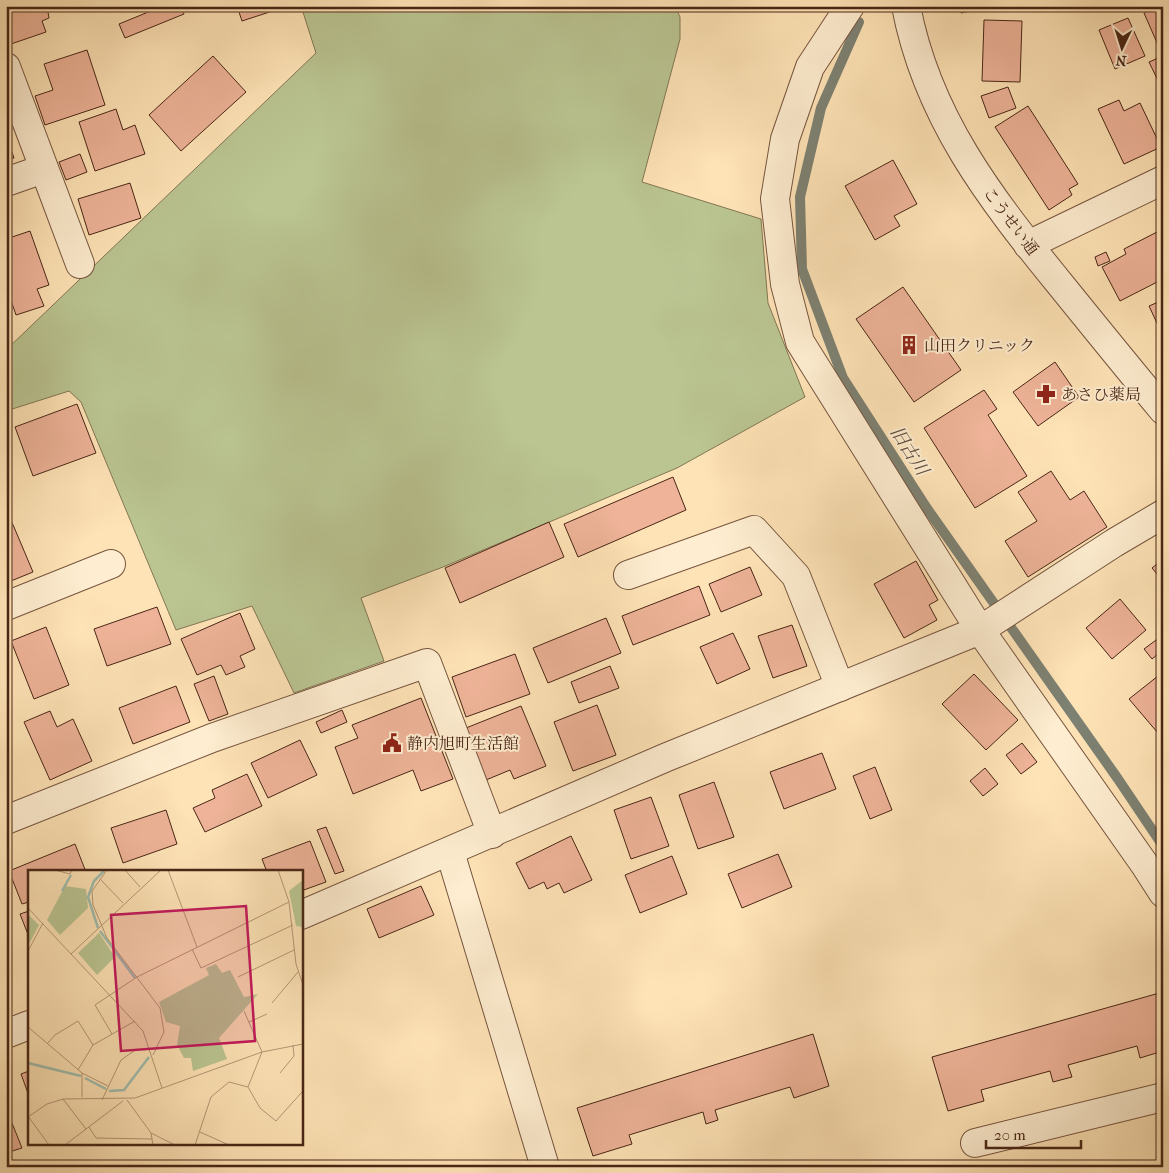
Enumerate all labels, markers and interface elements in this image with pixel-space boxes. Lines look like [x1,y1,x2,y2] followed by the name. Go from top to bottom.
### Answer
[1096,22,1146,72] north arrow
[1115,52,1127,69] text: N
[979,183,1043,259] street label: こうせい通
[898,334,920,356] building icon: 山田クリニック
[924,336,1035,355] place label: 山田クリニック
[1035,383,1057,405] pharmacy icon: あさひ薬局
[1061,385,1141,404] place label: あさひ薬局
[885,423,934,481] water label: 旧古川
[381,732,403,754] public building icon: 静内旭町生活館
[407,734,519,753] place label: 静内旭町生活館
[28,870,302,1146] inset map
[986,1118,1082,1150] scale bar
[994,1126,1026,1144] text: 20 m

